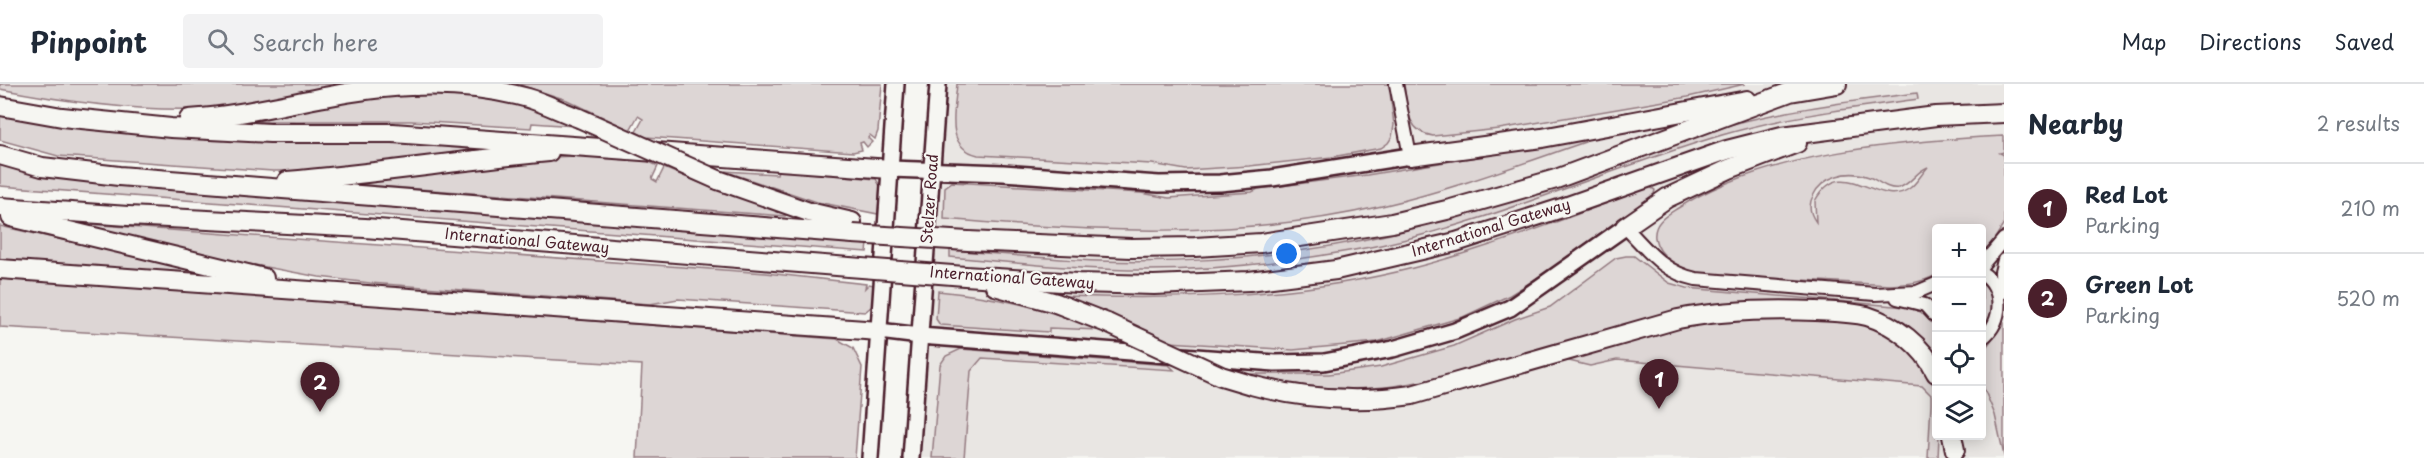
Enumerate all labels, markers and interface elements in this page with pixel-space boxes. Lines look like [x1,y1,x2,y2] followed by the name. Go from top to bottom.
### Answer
[183,14,603,68] search box
[30,20,147,63] text: Pinpoint
[204,25,237,58] icon: search
[252,25,378,58] text: Search here
[2121,25,2166,57] text: Map
[2199,25,2301,57] text: Directions
[2334,25,2394,57] text: Saved
[2028,104,2123,143] text: Nearby
[2317,108,2400,138] text: 2 results
[914,153,943,245] street label: Stelzer Road
[2085,177,2168,210] text: Red Lot
[1408,191,1573,262] street label: International Gateway
[2043,193,2052,223] text: 1
[2341,193,2400,223] text: 210 m
[2085,210,2160,240] text: Parking
[444,221,610,258] street label: International Gateway
[1932,224,1986,440] map controls
[1932,224,1986,278] button: +
[1272,239,1301,268] your location
[929,259,1095,294] street label: International Gateway
[2085,267,2194,300] text: Green Lot
[1932,278,1986,332] button: −
[2040,283,2055,313] text: 2
[2336,283,2400,313] text: 520 m
[2085,300,2160,330] text: Parking
[1932,332,1986,386] button: locate
[1640,360,1678,409] pin: 1
[300,362,340,412] pin: 2
[1932,386,1986,440] button: layers

